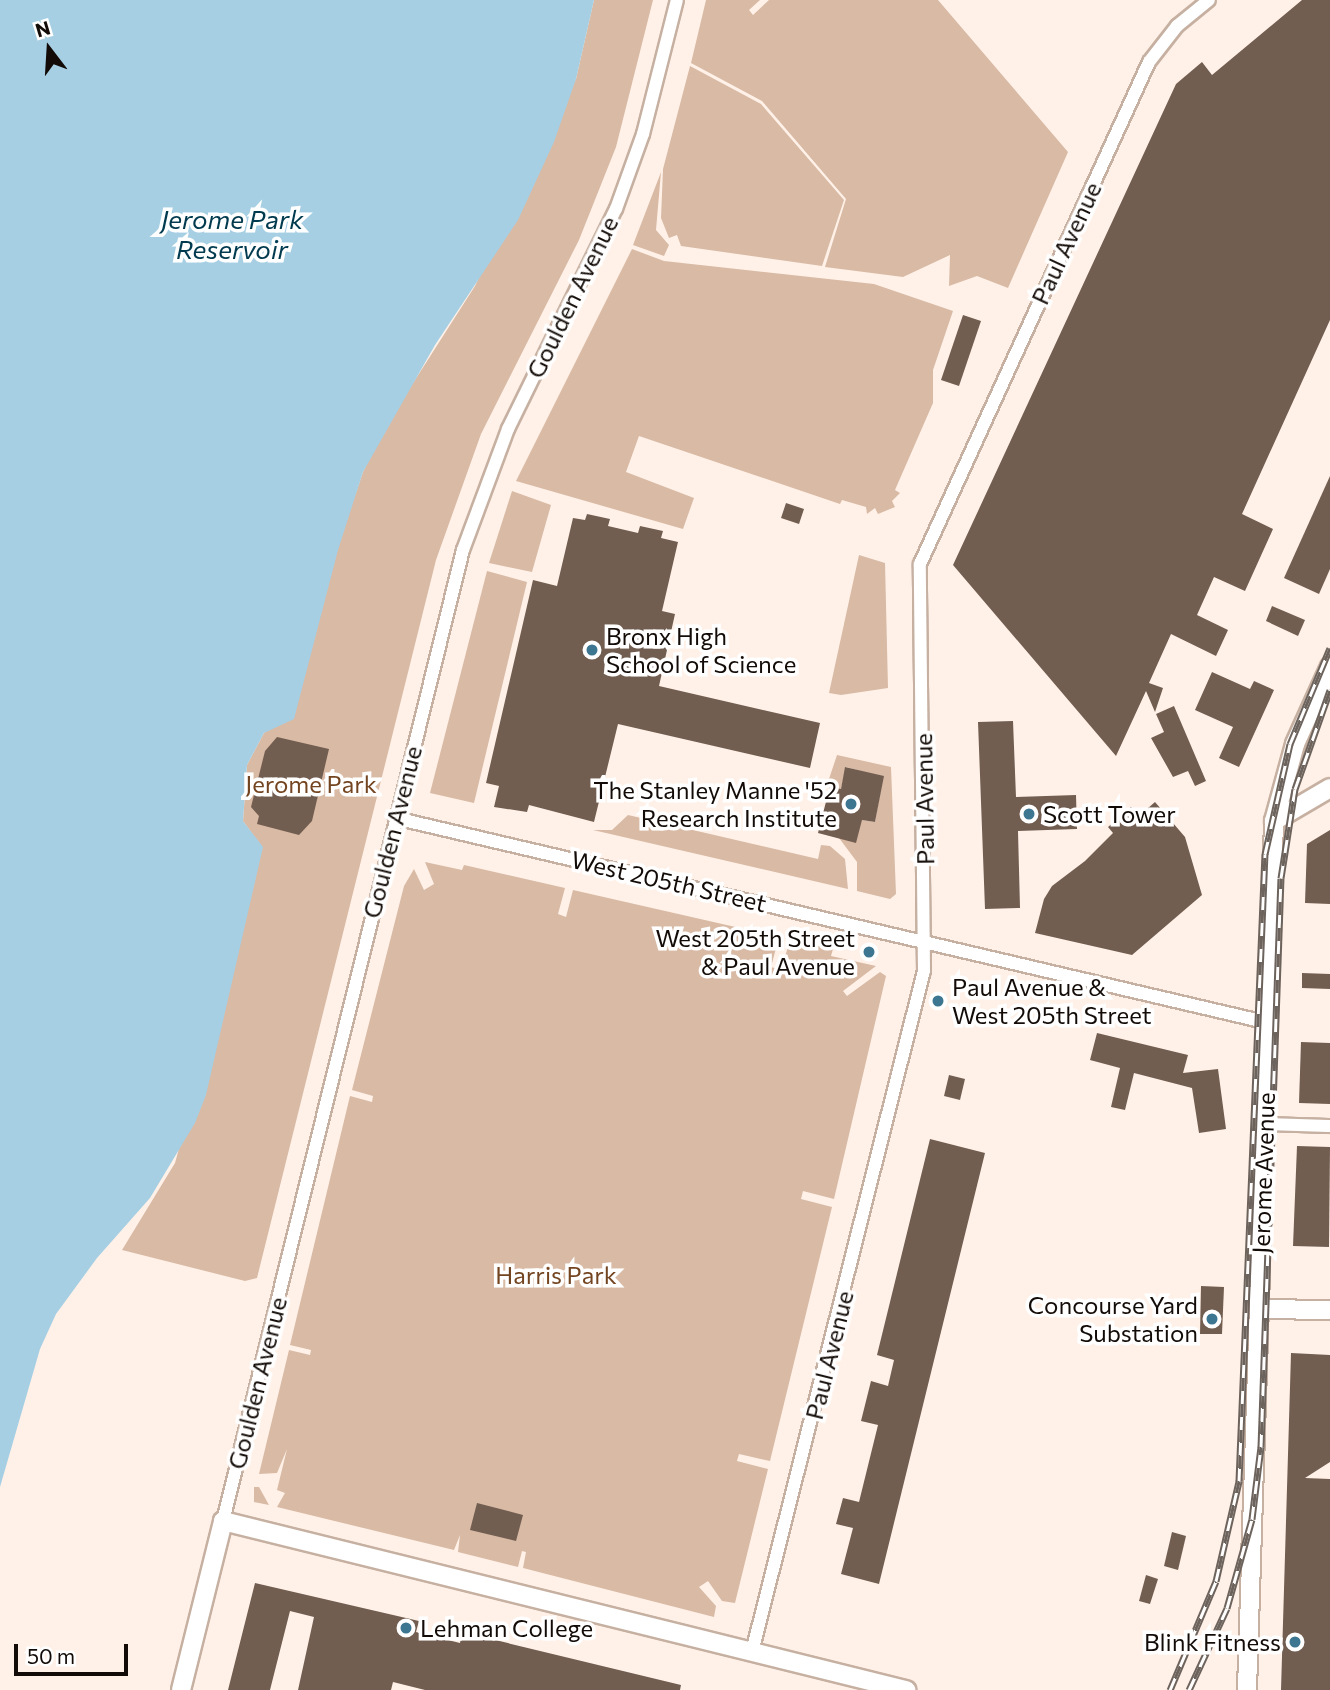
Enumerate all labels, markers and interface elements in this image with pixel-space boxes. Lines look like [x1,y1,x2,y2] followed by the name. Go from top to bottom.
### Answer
[14,14,84,84] north arrow
[33,15,53,42] text: N
[1025,177,1107,309] street label: Paul Avenue
[161,203,303,264] water label: Jerome Park Reservoir
[520,211,624,383] street label: Goulden Avenue
[606,622,796,678] place label: Bronx High School of Science
[584,642,600,658] marker: Bronx High School of Science
[908,733,940,865] street label: Paul Avenue
[357,743,427,921] street label: Goulden Avenue
[245,770,377,798] park label: Jerome Park
[593,776,837,832] place label: The Stanley Manne '52 Research Institute
[843,796,859,812] marker: The Stanley Manne '52 Research Institute
[1043,800,1176,828] place label: Scott Tower
[1021,806,1037,822] marker: Scott Tower
[569,845,769,917] street label: West 205th Street
[656,924,855,980] place label: West 205th Street & Paul Avenue
[861,944,877,960] marker: West 205th Street & Paul Avenue
[952,973,1151,1029] place label: Paul Avenue & West 205th Street
[930,993,946,1009] marker: Paul Avenue & West 205th Street
[1246,1092,1280,1254] street label: Jerome Avenue
[495,1261,617,1289] park label: Harris Park
[799,1288,859,1422] street label: Paul Avenue
[1028,1291,1198,1347] place label: Concourse Yard Substation
[222,1294,292,1472] street label: Goulden Avenue
[1204,1311,1220,1327] marker: Concourse Yard Substation
[420,1614,593,1642] place label: Lehman College
[398,1620,414,1636] marker: Lehman College
[1144,1628,1281,1656] place label: Blink Fitness
[18,1630,131,1674] scale bar
[1287,1634,1303,1650] marker: Blink Fitness
[27,1643,75,1668] text: 50 m

